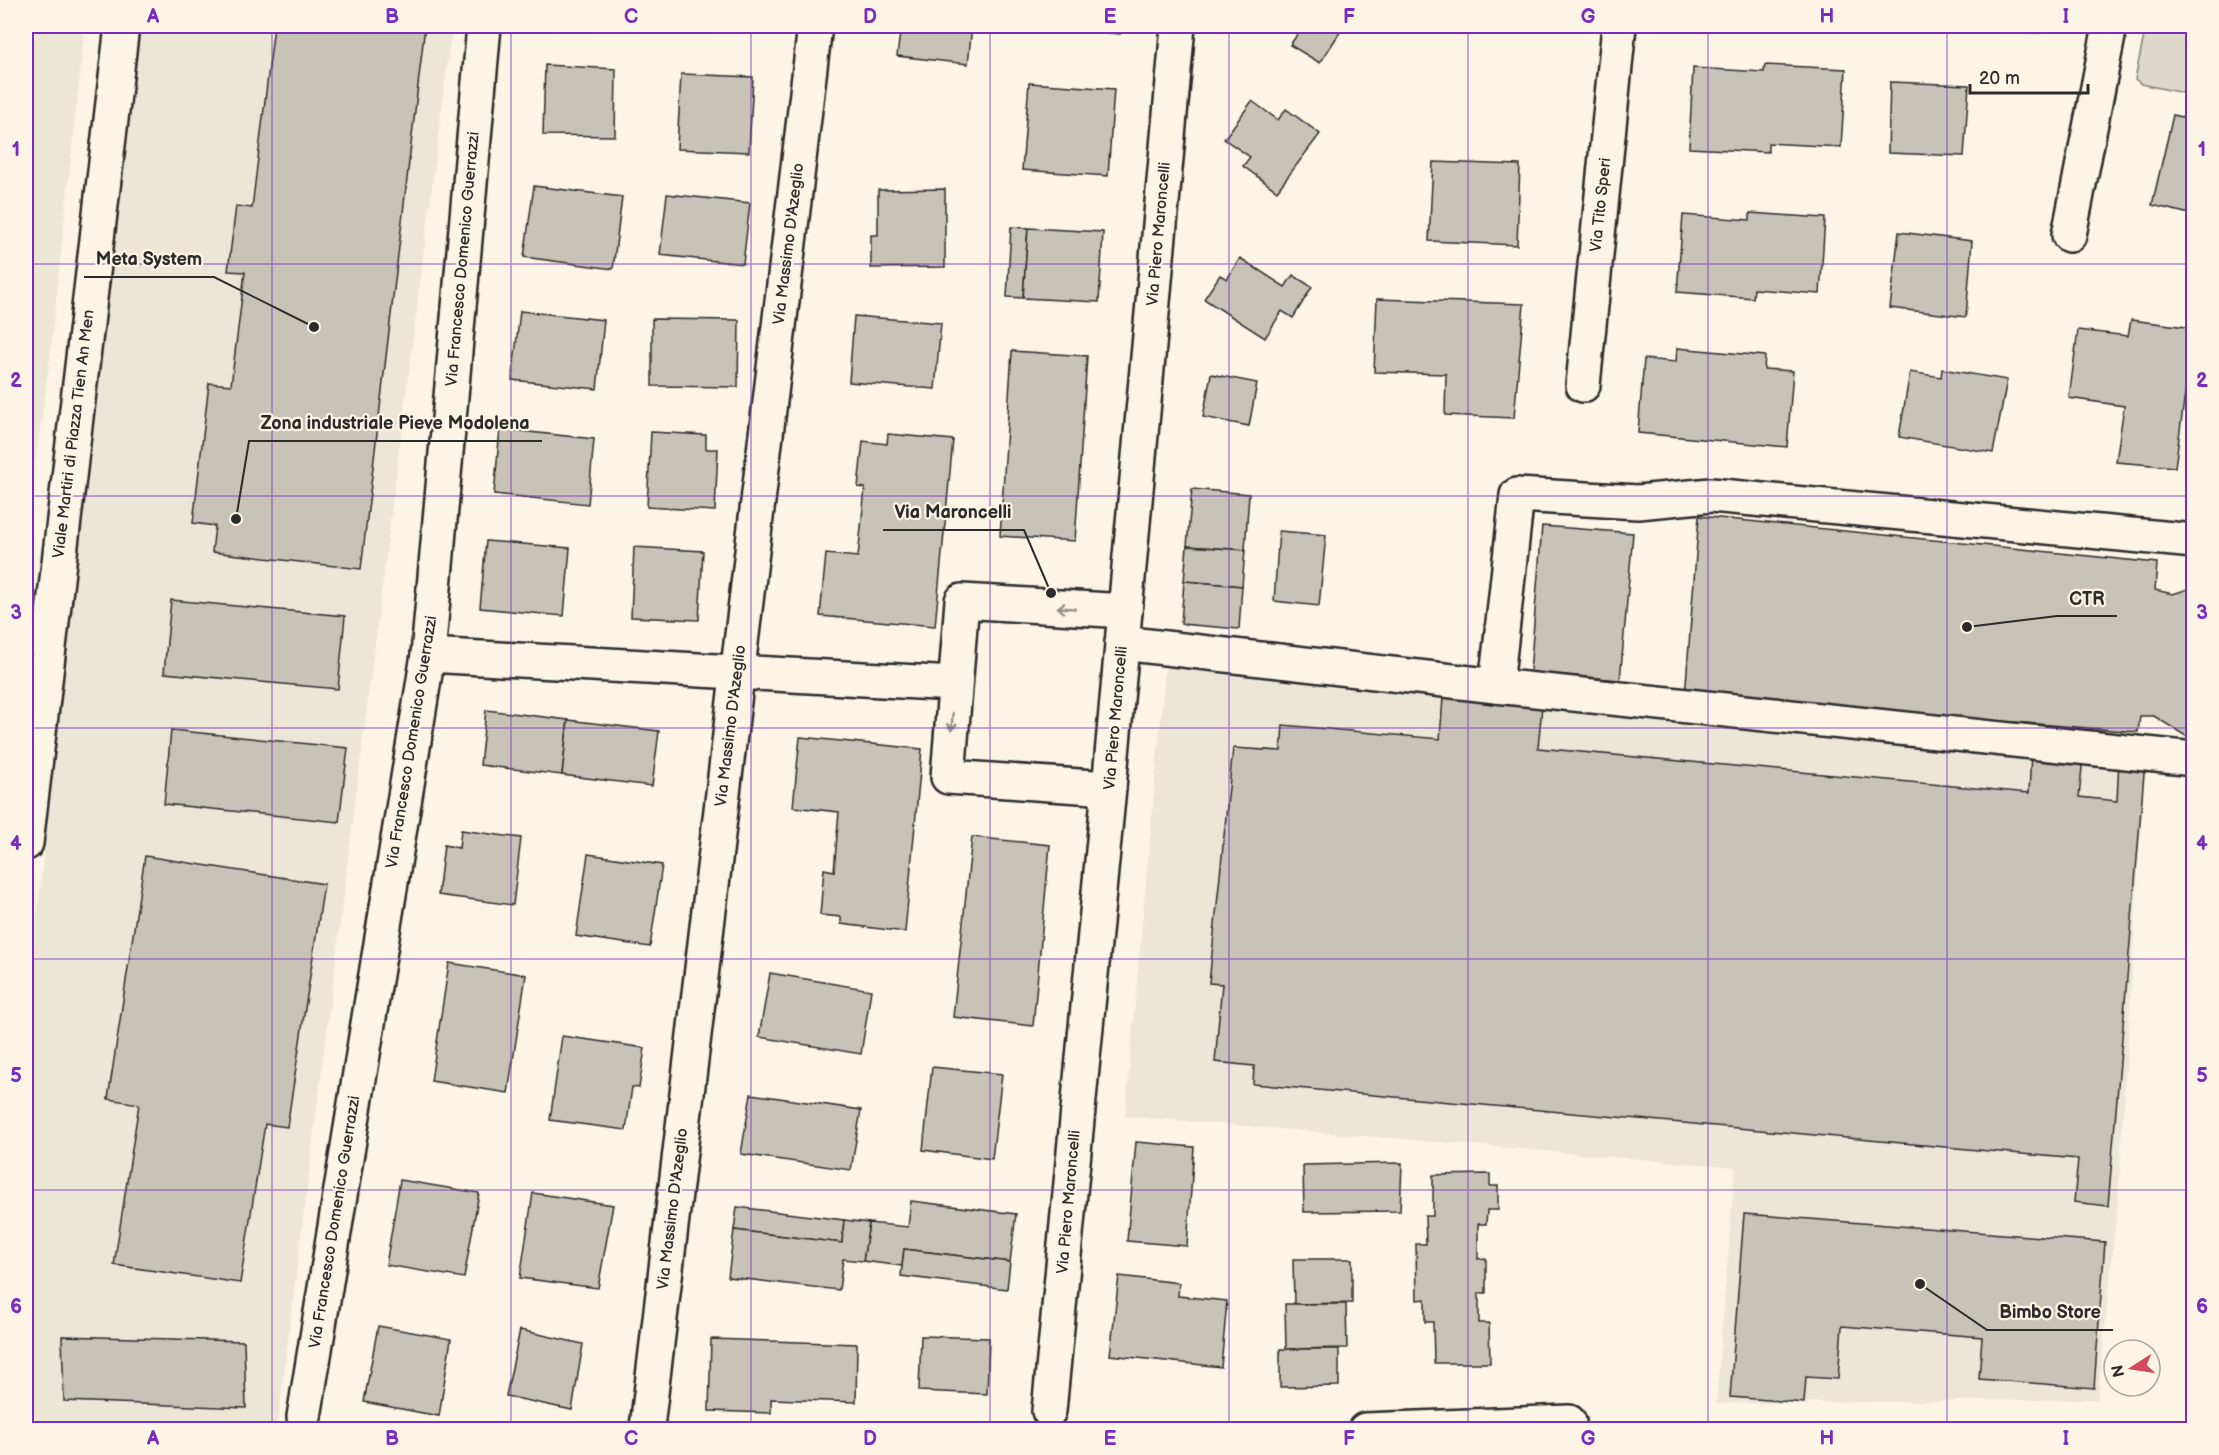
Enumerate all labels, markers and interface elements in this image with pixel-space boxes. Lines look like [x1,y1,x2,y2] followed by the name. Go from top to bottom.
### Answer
[146,5,160,29] text: A
[385,5,399,29] text: B
[624,5,638,29] text: C
[863,5,877,29] text: D
[1104,5,1117,29] text: E
[1343,5,1355,29] text: F
[1581,5,1596,29] text: G
[1820,5,1834,29] text: H
[2063,5,2069,29] text: I
[1970,57,2088,95] scale bar
[1979,68,2020,89] text: 20 m
[442,131,484,387] street label: Via Francesco Domenico Guerrazzi
[12,138,20,162] text: 1
[2198,138,2206,162] text: 1
[1587,157,1615,253] street label: Via Tito Speri
[1143,161,1175,307] street label: Via Piero Maroncelli
[770,162,808,326] street label: Via Massimo D'Azeglio
[84,241,214,277] callout: Meta System
[96,249,202,270] text: Meta System
[49,309,99,559] street label: Viale Martiri di Piazza Tien An Men
[10,369,22,393] text: 2
[2196,369,2208,393] text: 2
[249,405,542,441] callout: Zona industriale Pieve Modolena
[260,413,530,434] text: Zona industriale Pieve Modolena
[883,494,1024,530] callout: Via Maroncelli
[894,502,1012,523] text: Via Maroncelli
[2057,580,2117,616] callout: CTR
[2069,589,2105,610] text: CTR
[10,601,22,625] text: 3
[2196,601,2208,625] text: 3
[1057,602,1077,613] one-way arrow
[383,614,441,870] street label: Via Francesco Domenico Guerrazzi
[712,644,750,808] street label: Via Massimo D'Azeglio
[1100,645,1132,791] street label: Via Piero Maroncelli
[946,712,957,732] one-way arrow
[10,832,22,856] text: 4
[2196,832,2208,856] text: 4
[10,1064,22,1088] text: 5
[2196,1064,2208,1088] text: 5
[306,1094,364,1350] street label: Via Francesco Domenico Guerrazzi
[654,1127,692,1291] street label: Via Massimo D'Azeglio
[1053,1129,1085,1275] street label: Via Piero Maroncelli
[1987,1294,2113,1330] callout: Bimbo Store
[10,1295,22,1319] text: 6
[2196,1295,2208,1319] text: 6
[1999,1302,2101,1323] text: Bimbo Store
[2102,1338,2162,1398] north arrow
[2108,1363,2129,1379] text: N
[146,1427,160,1451] text: A
[385,1427,399,1451] text: B
[624,1427,638,1451] text: C
[863,1427,877,1451] text: D
[1104,1427,1117,1451] text: E
[1343,1427,1355,1451] text: F
[1581,1427,1596,1451] text: G
[1820,1427,1834,1451] text: H
[2063,1427,2069,1451] text: I

